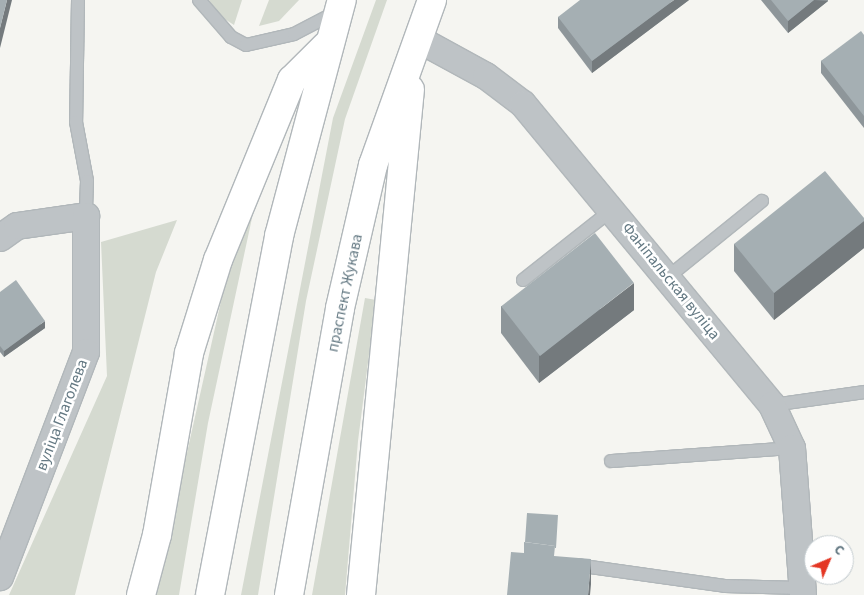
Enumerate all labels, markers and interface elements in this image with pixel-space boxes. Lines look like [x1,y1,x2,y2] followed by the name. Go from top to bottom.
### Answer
[618,219,724,343] street label: Фаніпальская вуліца
[323,232,367,354] street label: праспект Жукава
[32,356,92,474] street label: вуліца Глаголева
[804,535,854,585] north arrow
[829,540,849,560] text: С

